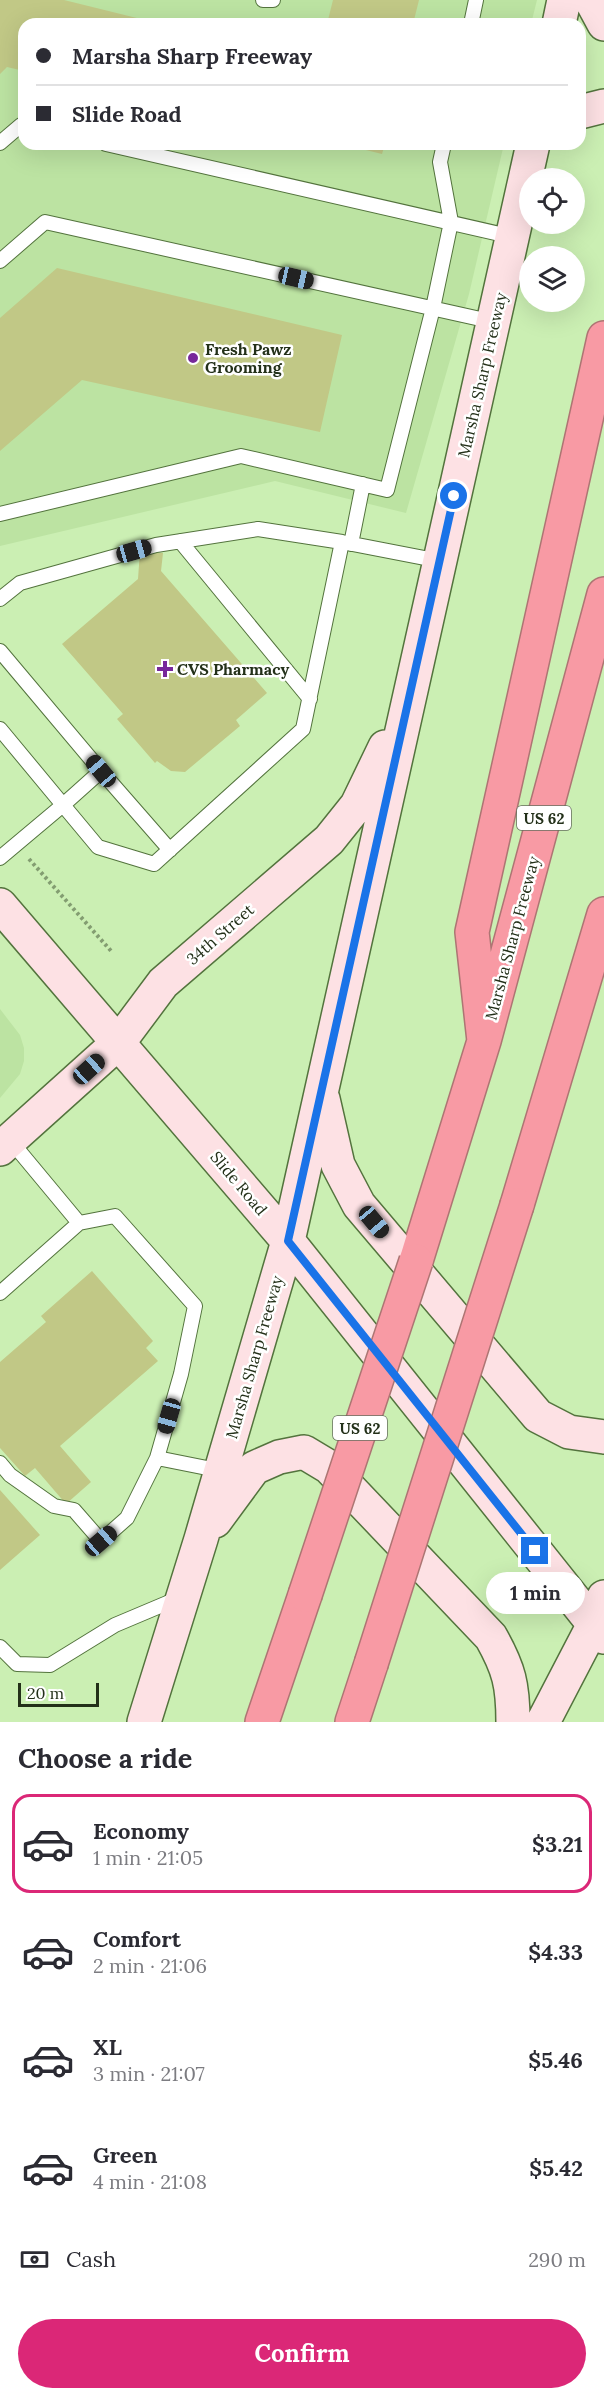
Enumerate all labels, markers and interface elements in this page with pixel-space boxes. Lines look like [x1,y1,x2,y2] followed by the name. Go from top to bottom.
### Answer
[72,42,312,70] text: Marsha Sharp Freeway
[72,100,182,128] text: Slide Road
[519,168,585,312] map controls
[519,168,585,234] button: locate
[519,246,585,312] button: layers
[276,265,316,291] car
[453,290,511,459] street label: Marsha Sharp Freeway
[205,339,291,377] place label: Fresh Pawz Grooming
[186,351,200,365] marker: Fresh Pawz Grooming
[440,482,467,509] route start
[114,537,154,565] car
[177,659,289,679] place label: CVS Pharmacy
[158,662,172,676] marker: CVS Pharmacy
[83,751,119,791] car
[517,806,571,830] road number: US 62
[481,853,544,1022] street label: Marsha Sharp Freeway
[182,899,258,969] street label: 34th Street
[70,1050,108,1088] car
[206,1147,272,1219] street label: Slide Road
[356,1202,392,1242] car
[221,1273,287,1441] street label: Marsha Sharp Freeway
[155,1396,183,1436] car
[333,1416,387,1440] road number: US 62
[82,1522,120,1560] car
[521,1537,548,1564] route end
[486,1572,584,1614] callout: 1 min
[510,1580,561,1605] text: 1 min
[18,1680,99,1708] scale bar
[27,1683,64,1703] text: 20 m
[18,1741,192,1775] text: Choose a ride
[21,1817,75,1871] icon: car
[93,1817,189,1845] text: Economy
[532,1830,583,1858] text: $3.21
[93,1845,203,1870] text: 1 min · 21:05
[21,1925,75,1979] icon: car
[93,1925,181,1953] text: Comfort
[528,1938,583,1966] text: $4.33
[93,1953,207,1978] text: 2 min · 21:06
[21,2033,75,2087] icon: car
[93,2033,122,2061] text: XL
[528,2046,583,2074] text: $5.46
[93,2061,205,2086] text: 3 min · 21:07
[21,2141,75,2195] icon: car
[93,2141,158,2169] text: Green
[529,2154,583,2182] text: $5.42
[93,2169,207,2194] text: 4 min · 21:08
[18,2243,51,2276] icon: cash
[66,2245,116,2273] text: Cash
[528,2247,586,2272] text: 290 m
[18,2319,586,2388] button: Confirm

